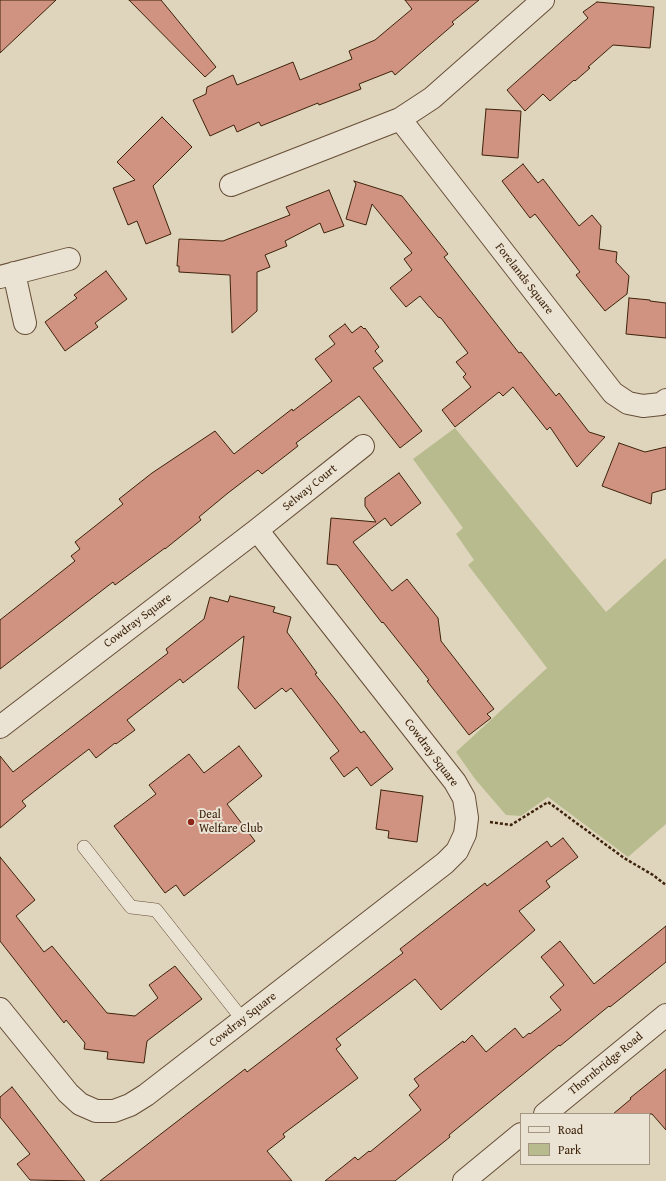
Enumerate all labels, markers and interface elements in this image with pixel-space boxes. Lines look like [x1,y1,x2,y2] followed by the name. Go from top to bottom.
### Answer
[492,241,556,317] street label: Forelands Square
[280,462,340,514] street label: Selway Court
[101,591,175,651] street label: Cowdray Square
[401,716,461,790] street label: Cowdray Square
[199,808,263,836] place label: Deal Welfare Club
[186,817,196,827] marker: Deal Welfare Club
[207,989,279,1051] street label: Cowdray Square
[566,1030,646,1098] street label: Thornbridge Road
[520,1113,650,1165] legend
[558,1121,583,1138] text: Road
[558,1141,581,1158] text: Park

